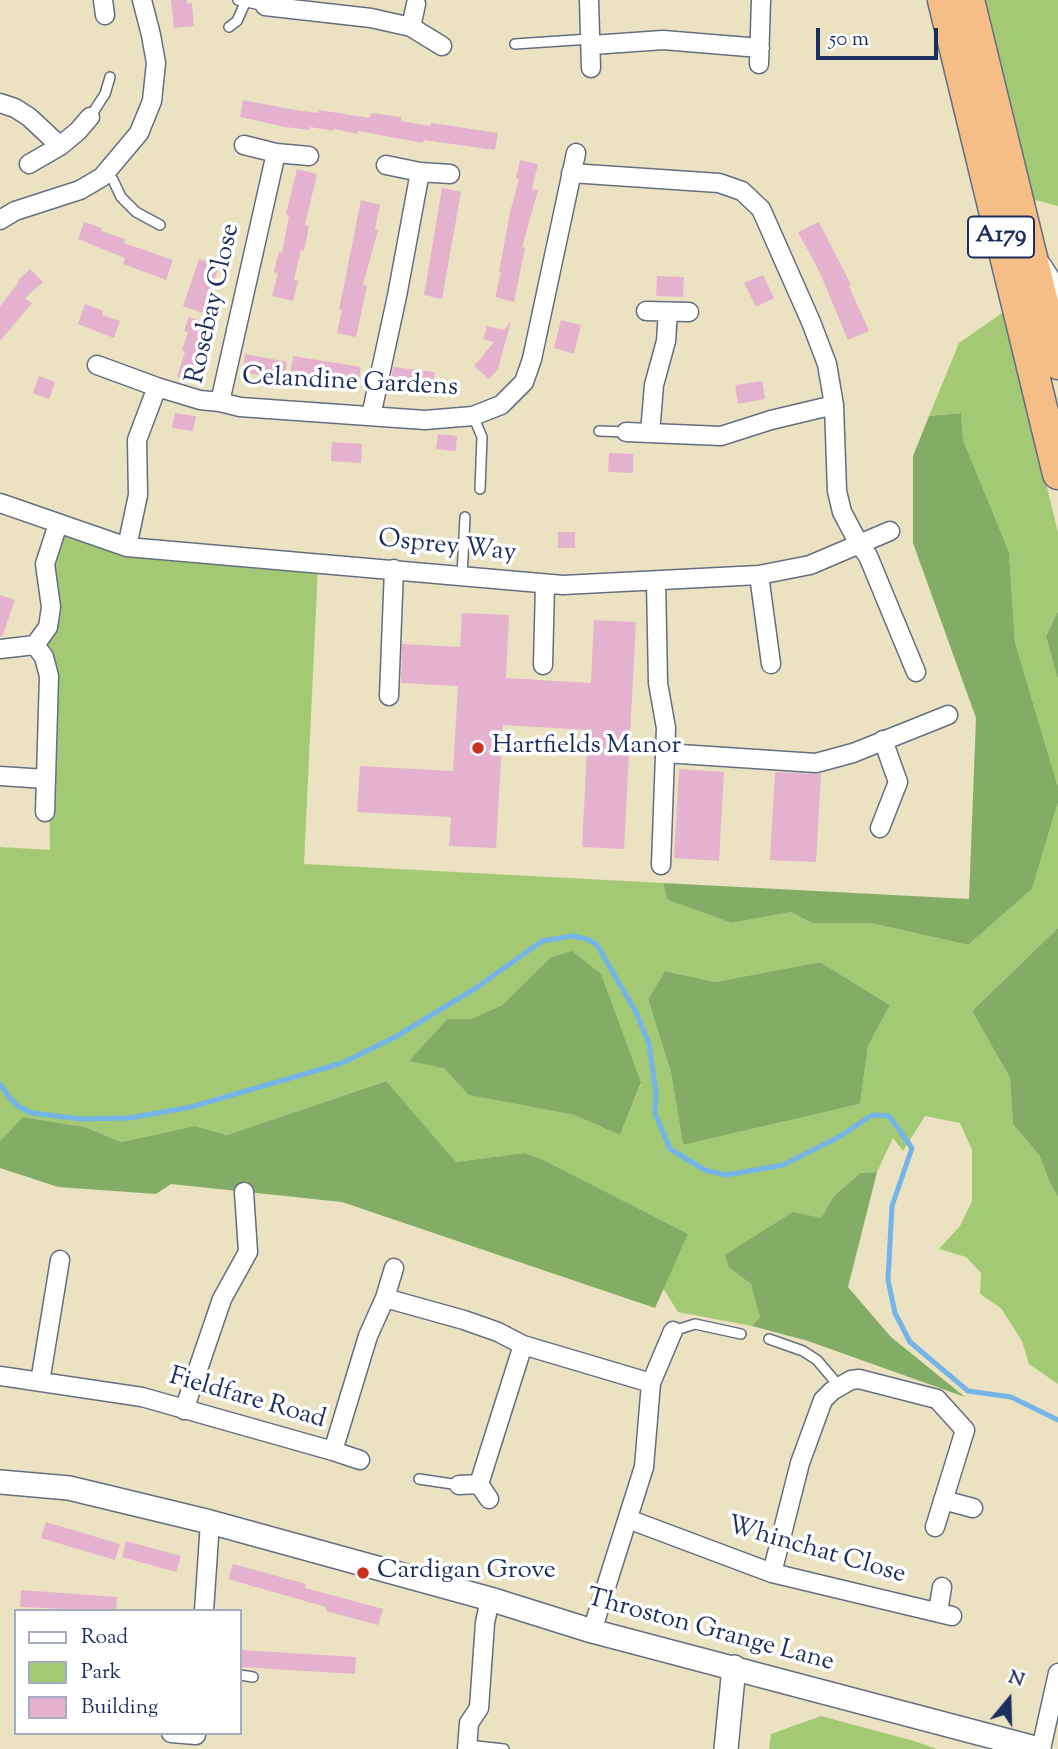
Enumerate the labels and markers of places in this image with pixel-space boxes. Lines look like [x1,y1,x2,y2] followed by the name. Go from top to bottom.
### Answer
[492,732,681,764] place label: Hartfields Manor
[470,740,486,756] marker: Hartfields Manor
[377,1557,556,1589] place label: Cardigan Grove
[355,1565,371,1581] marker: Cardigan Grove

